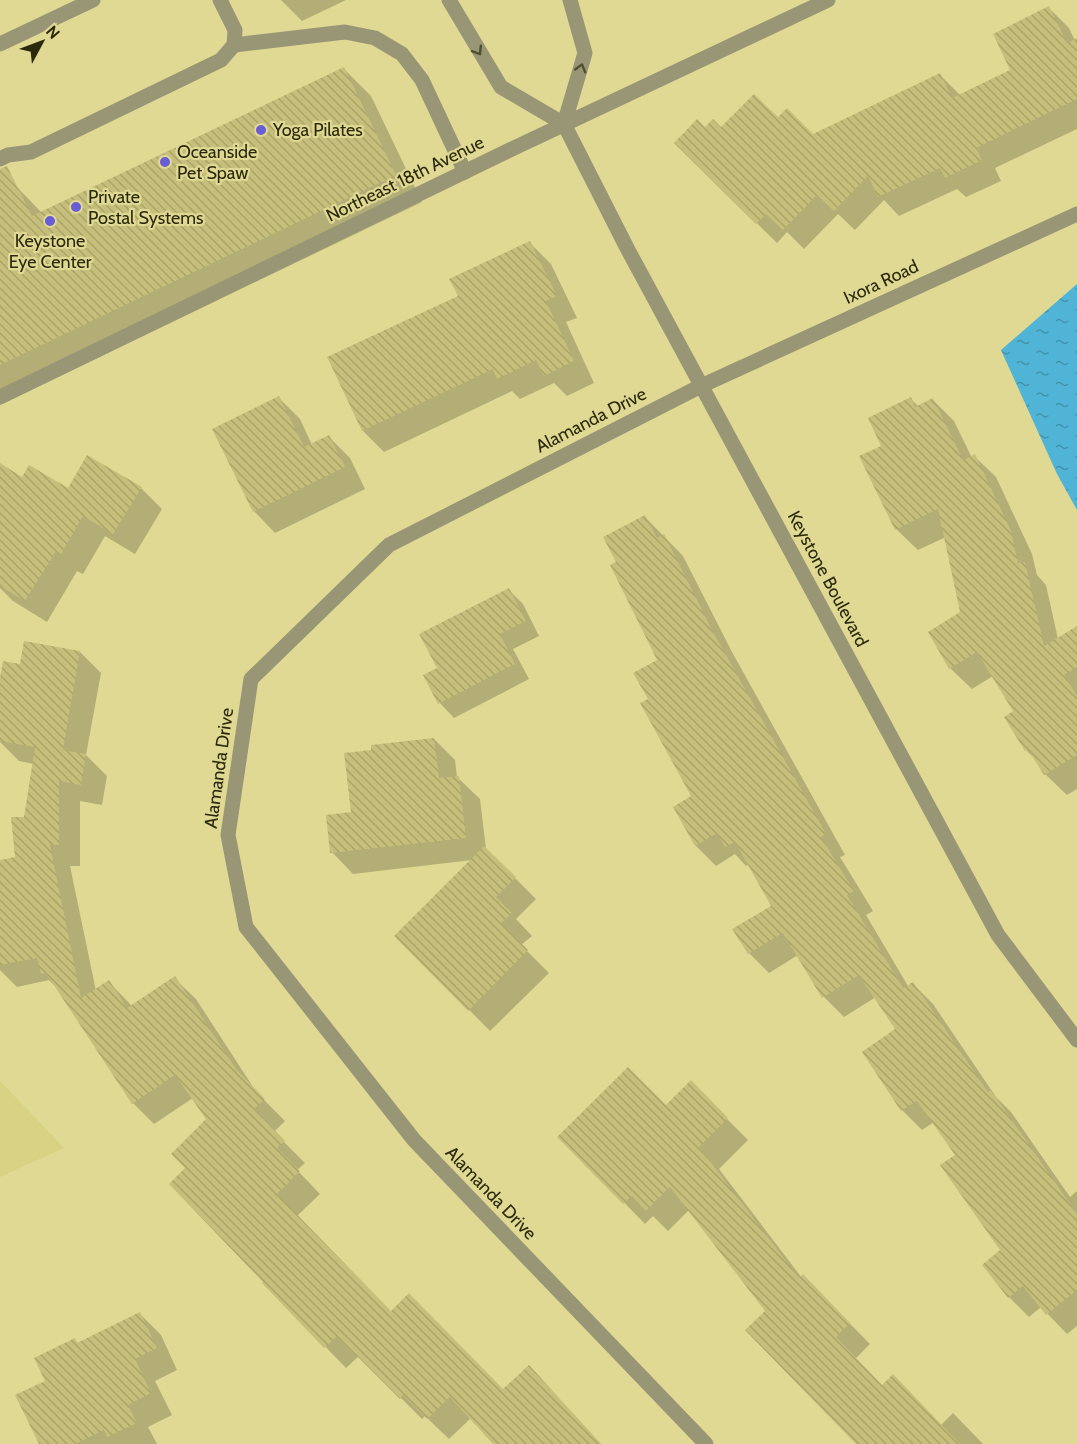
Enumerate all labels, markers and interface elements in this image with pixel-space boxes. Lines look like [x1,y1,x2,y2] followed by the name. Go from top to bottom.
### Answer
[12,12,72,72] north arrow
[42,22,64,43] text: N
[471,45,483,55] one-way arrow
[573,63,586,73] one-way arrow
[272,119,363,141] place label: Yoga Pilates
[254,123,268,137] marker: Yoga Pilates
[322,131,488,227] street label: Northeast 18th Avenue
[177,141,257,184] place label: Oceanside Pet Spaw
[158,155,172,169] marker: Oceanside Pet Spaw
[88,186,204,229] place label: Private Postal Systems
[69,200,83,214] marker: Private Postal Systems
[43,214,57,228] marker: Keystone Eye Center
[9,230,92,273] place label: Keystone Eye Center
[840,255,922,309] street label: Ixora Road
[532,383,650,457] street label: Alamanda Drive
[783,507,873,651] street label: Keystone Boulevard
[200,706,238,830] street label: Alamanda Drive
[441,1142,541,1244] street label: Alamanda Drive

